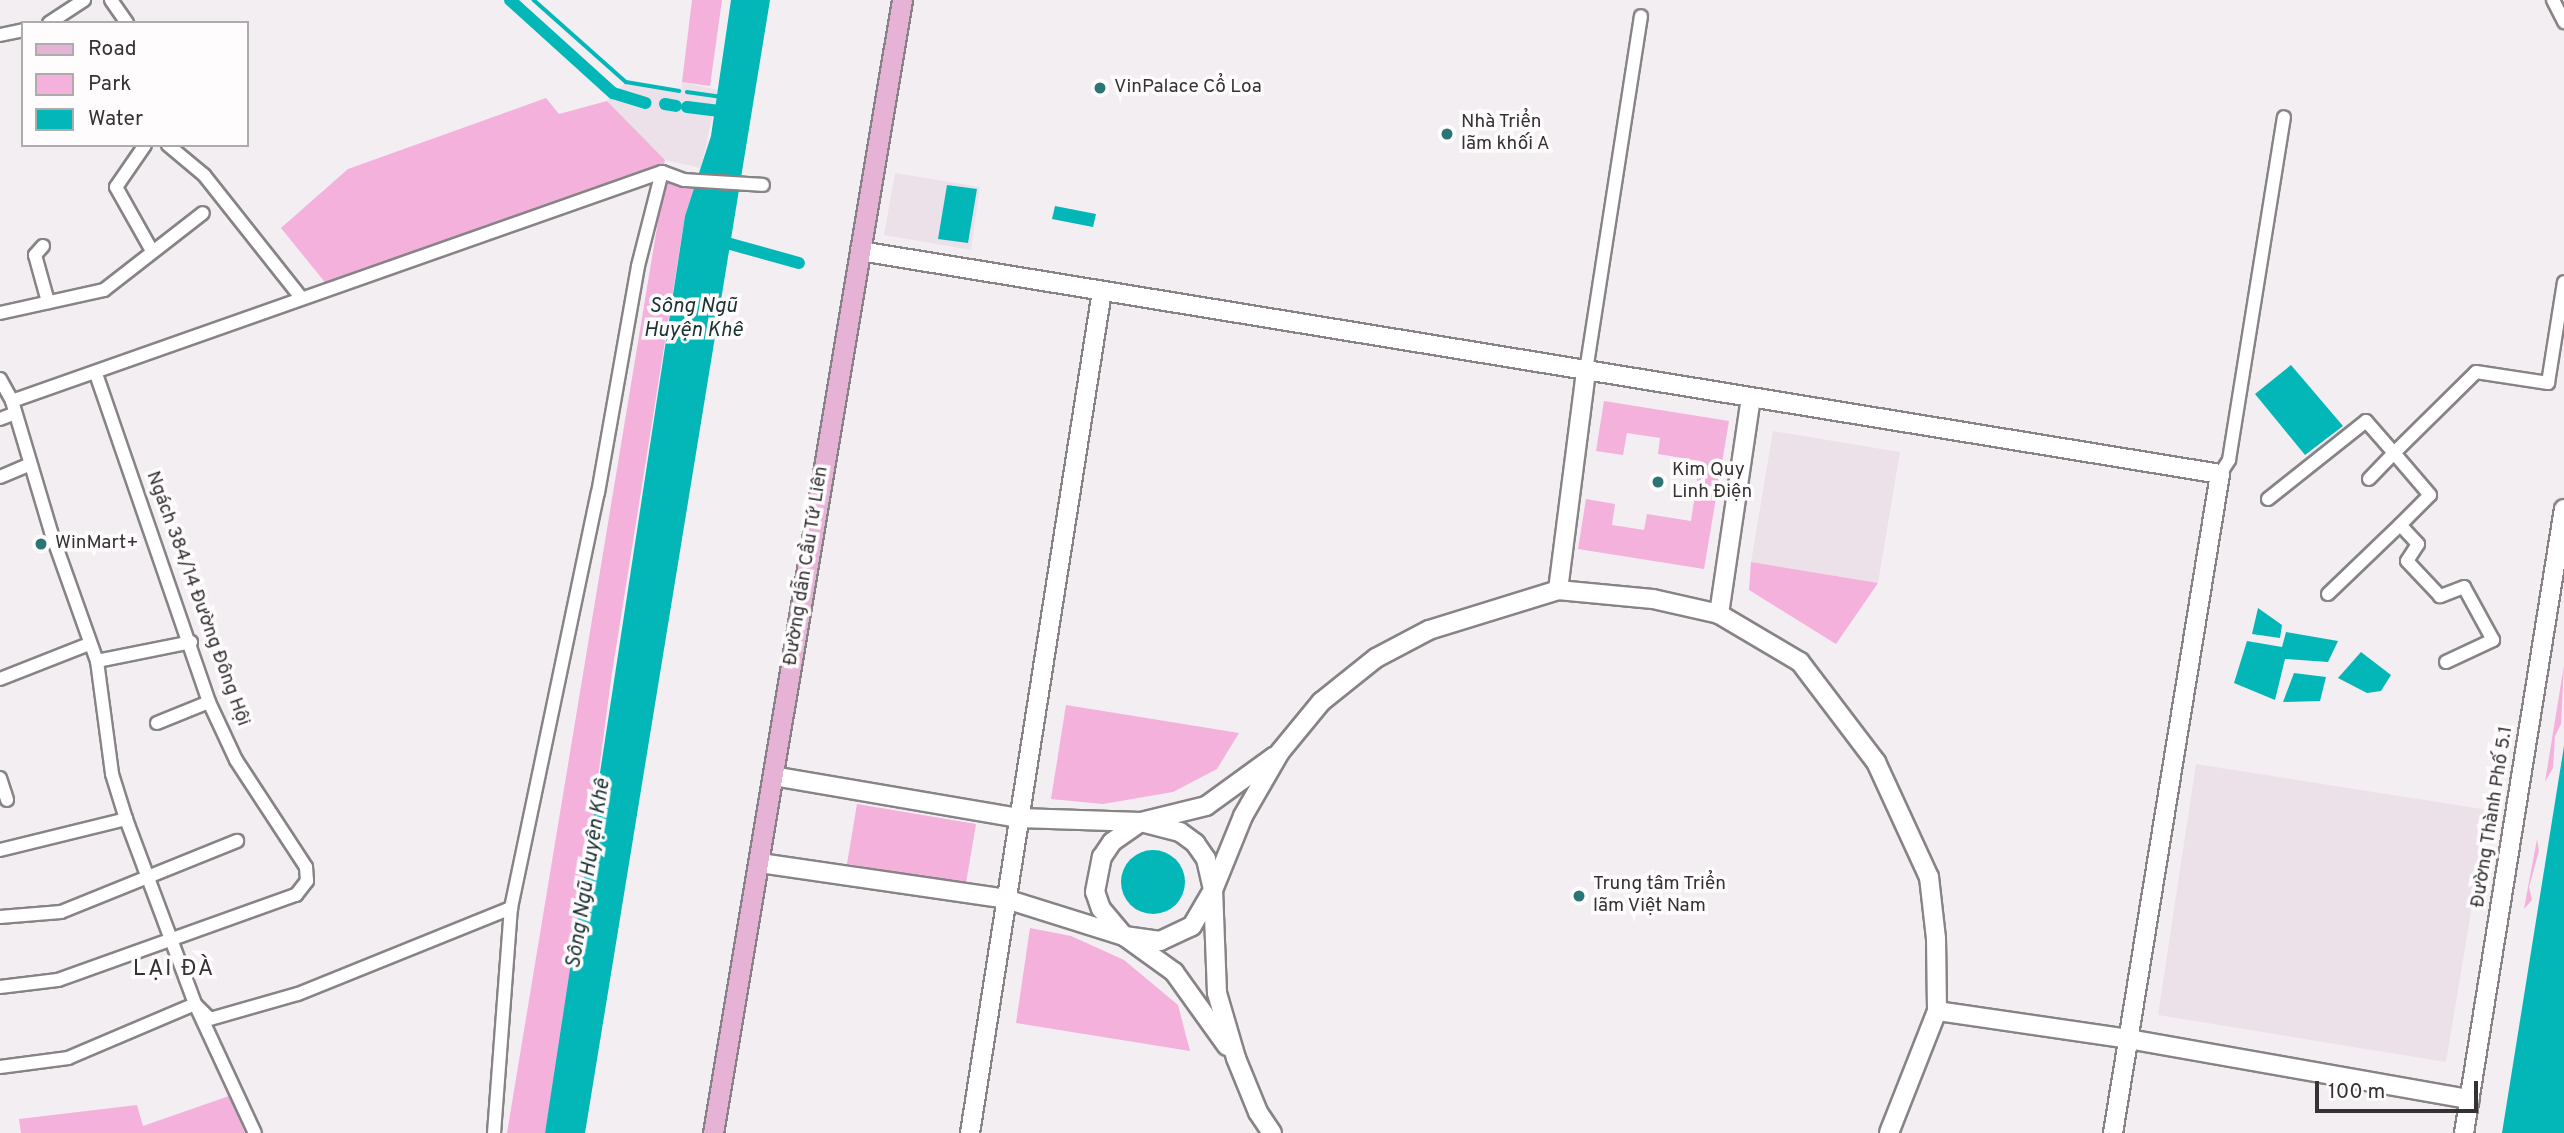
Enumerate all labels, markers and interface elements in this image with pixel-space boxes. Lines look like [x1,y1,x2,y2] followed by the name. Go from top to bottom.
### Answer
[21,21,248,147] legend
[88,36,137,63] text: Road
[88,71,131,98] text: Park
[1114,77,1262,99] place label: VinPalace Cổ Loa
[1092,80,1108,96] marker: VinPalace Cổ Loa
[88,106,143,133] text: Water
[1461,112,1551,156] place label: Nhà Triển lãm khối A
[1439,126,1455,142] marker: Nhà Triển lãm khối A
[643,294,743,344] water label: Sông Ngũ Huyện Khê
[1672,460,1752,504] place label: Kim Quy Linh Điện
[780,464,834,668] street label: Đường dẫn Cầu Tứ Liên
[140,468,254,730] street label: Ngách 384/14 Đường Đông Hội
[1650,474,1666,490] marker: Kim Quy Linh Điện
[55,533,139,555] place label: WinMart+
[33,536,49,552] marker: WinMart+
[2467,724,2519,910] street label: Đường Thành Phố 5.1
[562,777,616,971] water label: Sông Ngũ Huyện Khê
[1593,874,1727,918] place label: Trung tâm Triển lãm Việt Nam
[1571,888,1587,904] marker: Trung tâm Triển lãm Việt Nam
[133,956,215,984] district label: LẠI ĐÀ
[2319,1066,2482,1110] scale bar
[2328,1079,2385,1106] text: 100 m

